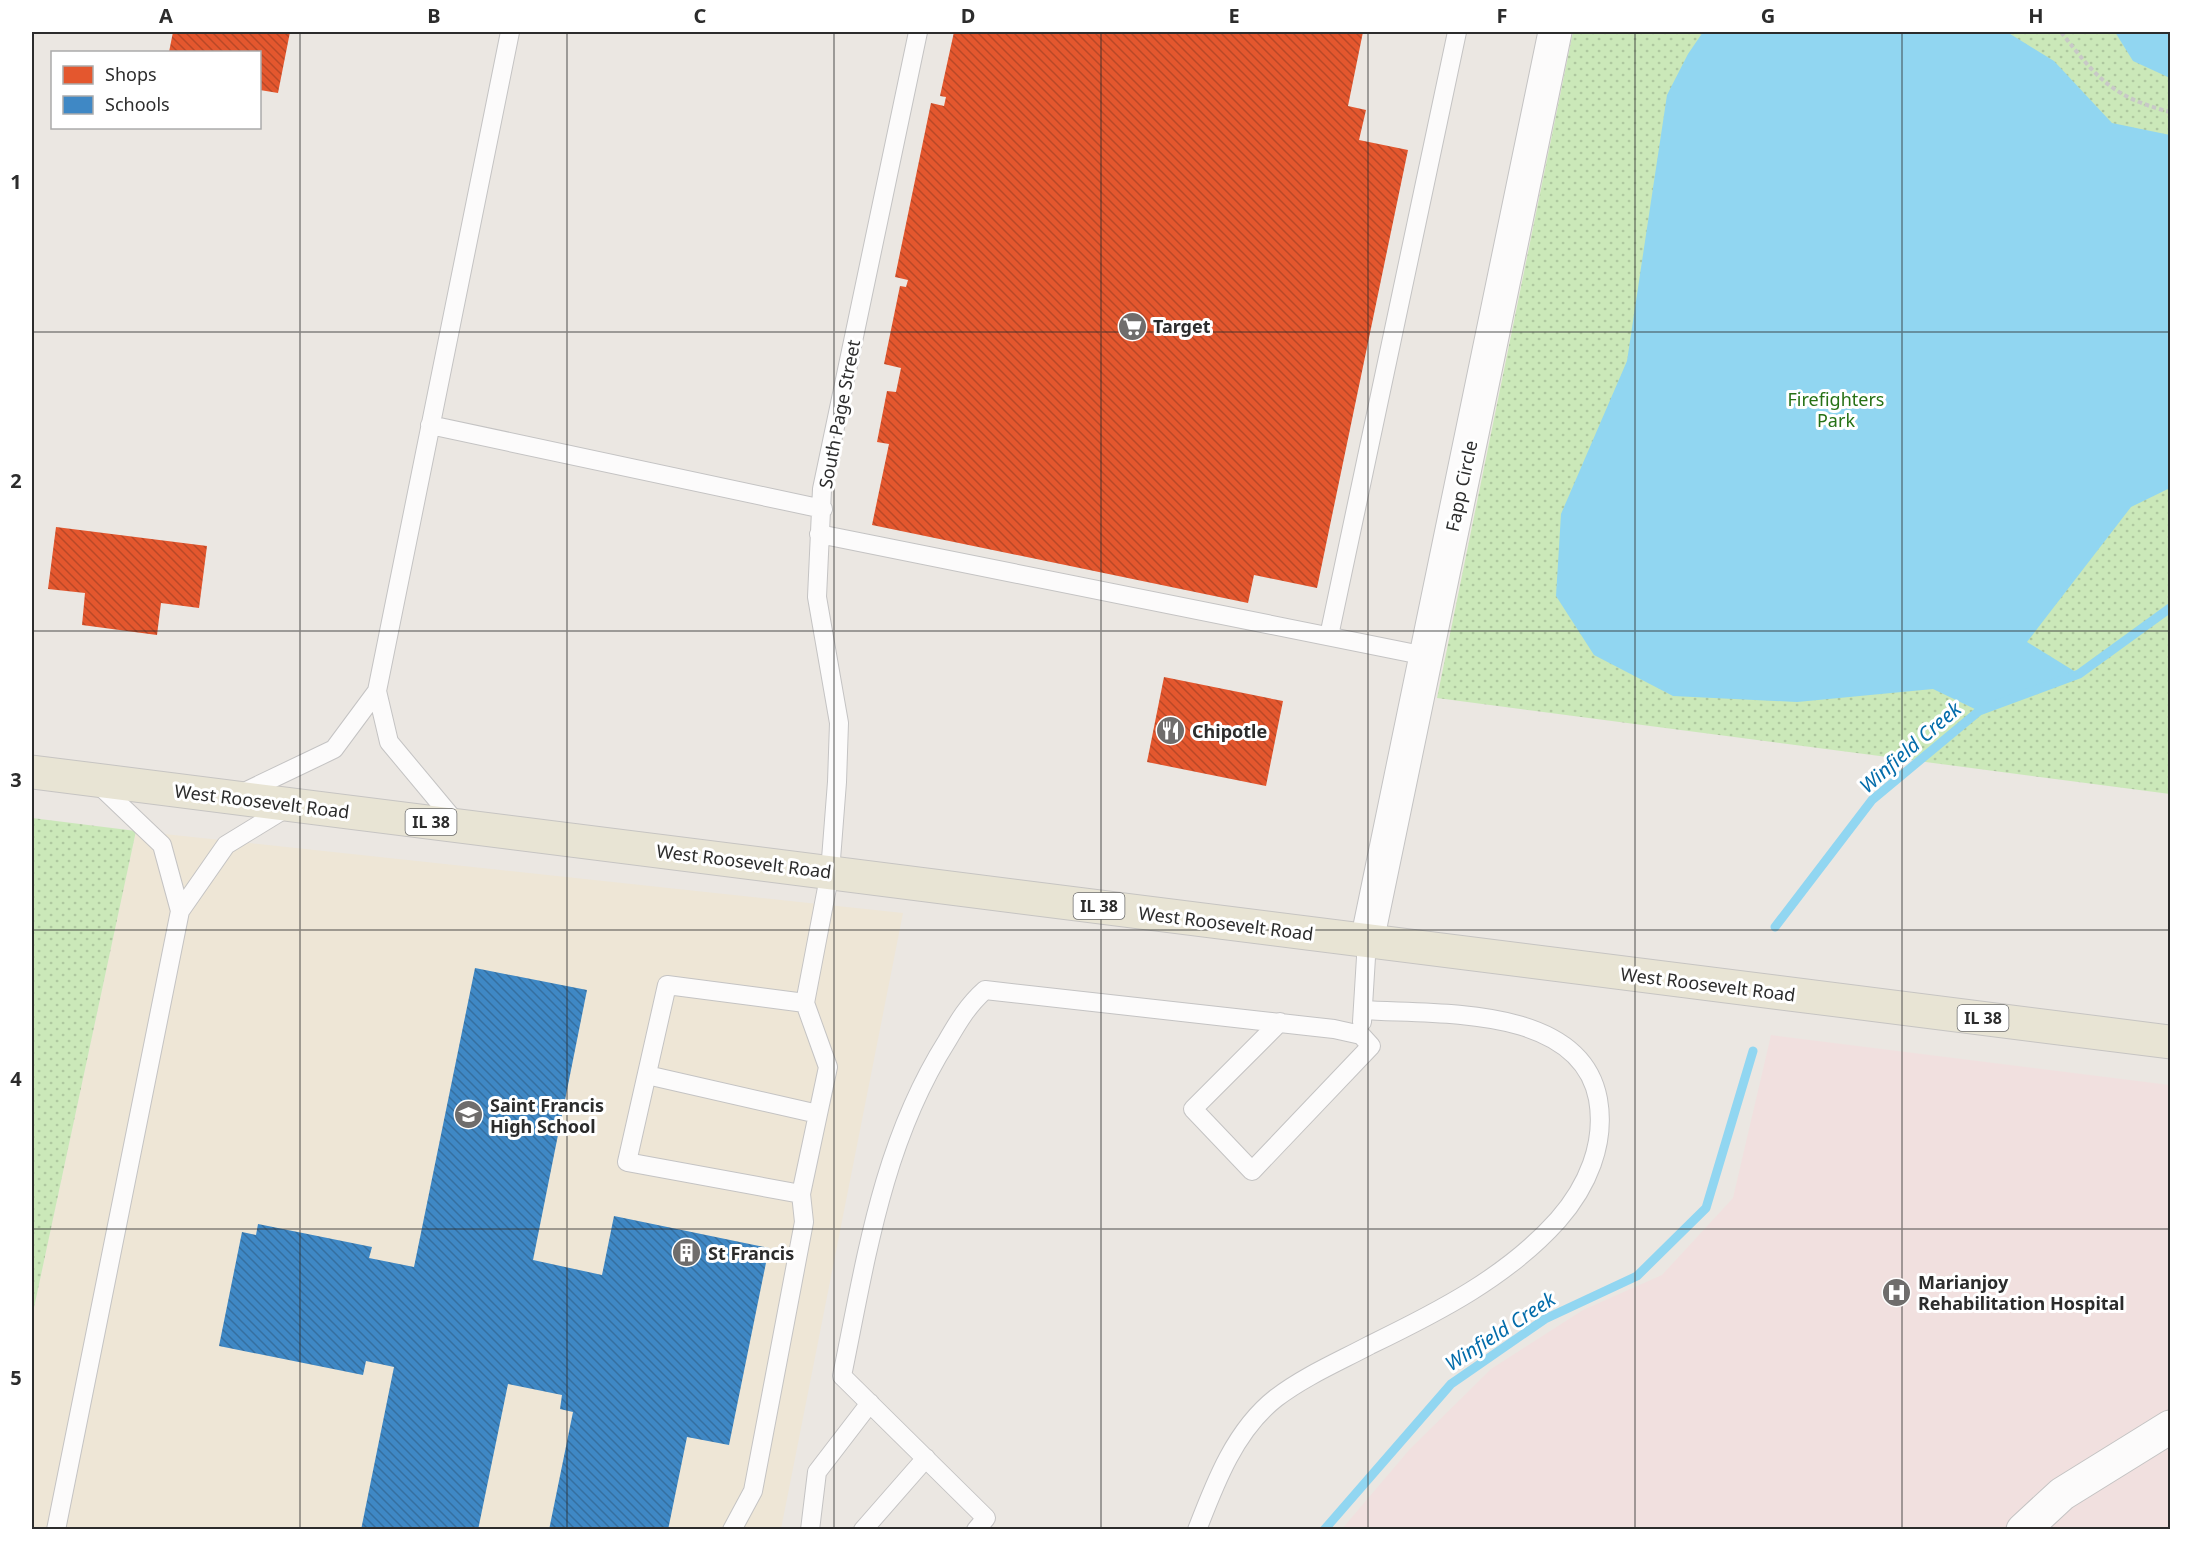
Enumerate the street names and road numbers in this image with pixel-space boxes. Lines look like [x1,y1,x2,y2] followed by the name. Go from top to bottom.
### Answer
[813,337,865,491] street label: South Page Street
[1440,438,1482,534] street label: Fapp Circle
[173,778,351,824] street label: West Roosevelt Road
[406,809,456,835] road number: IL 38
[655,838,833,884] street label: West Roosevelt Road
[1074,893,1124,919] road number: IL 38
[1137,900,1315,946] street label: West Roosevelt Road
[1619,961,1797,1007] street label: West Roosevelt Road
[1958,1005,2008,1031] road number: IL 38

